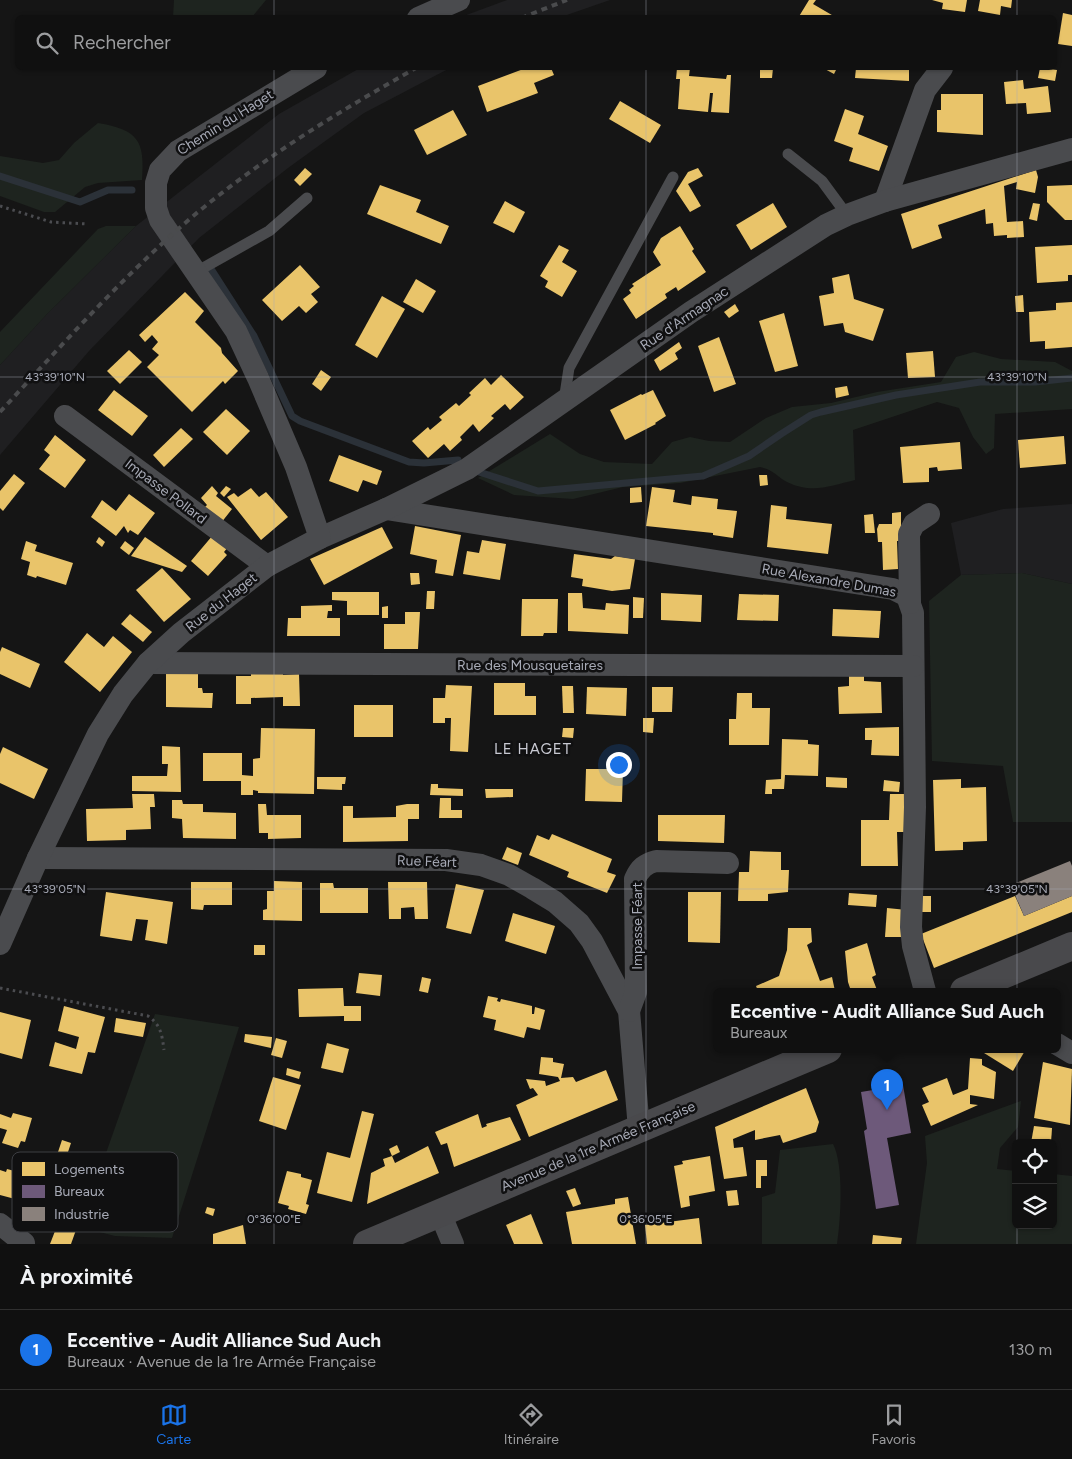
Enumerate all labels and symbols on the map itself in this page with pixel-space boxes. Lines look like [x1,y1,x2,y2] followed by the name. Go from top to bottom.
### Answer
[174,86,277,159] street label: Chemin du Haget
[637,282,732,354] street label: Rue d'Armagnac
[25,370,85,384] text: 43°39'10"N
[987,370,1047,384] text: 43°39'10"N
[122,455,210,528] street label: Impasse Pollard
[760,560,898,601] street label: Rue Alexandre Dumas
[182,569,260,636] street label: Rue du Haget
[457,657,603,674] street label: Rue des Mousquetaires
[494,740,572,758] district label: LE HAGET
[606,752,632,778] your location
[397,852,457,871] street label: Rue Féart
[24,882,86,896] text: 43°39'05"N
[629,882,646,970] street label: Impasse Féart
[986,882,1048,896] text: 43°39'05"N
[871,1069,903,1110] pin: 1
[498,1098,698,1195] street label: Avenue de la 1re Armée Française
[12,1152,178,1232] legend
[54,1161,124,1178] text: Logements
[54,1183,105,1200] text: Bureaux
[54,1206,109,1223] text: Industrie
[247,1212,301,1226] text: 0°36'00"E
[619,1212,673,1226] text: 0°36'05"E

